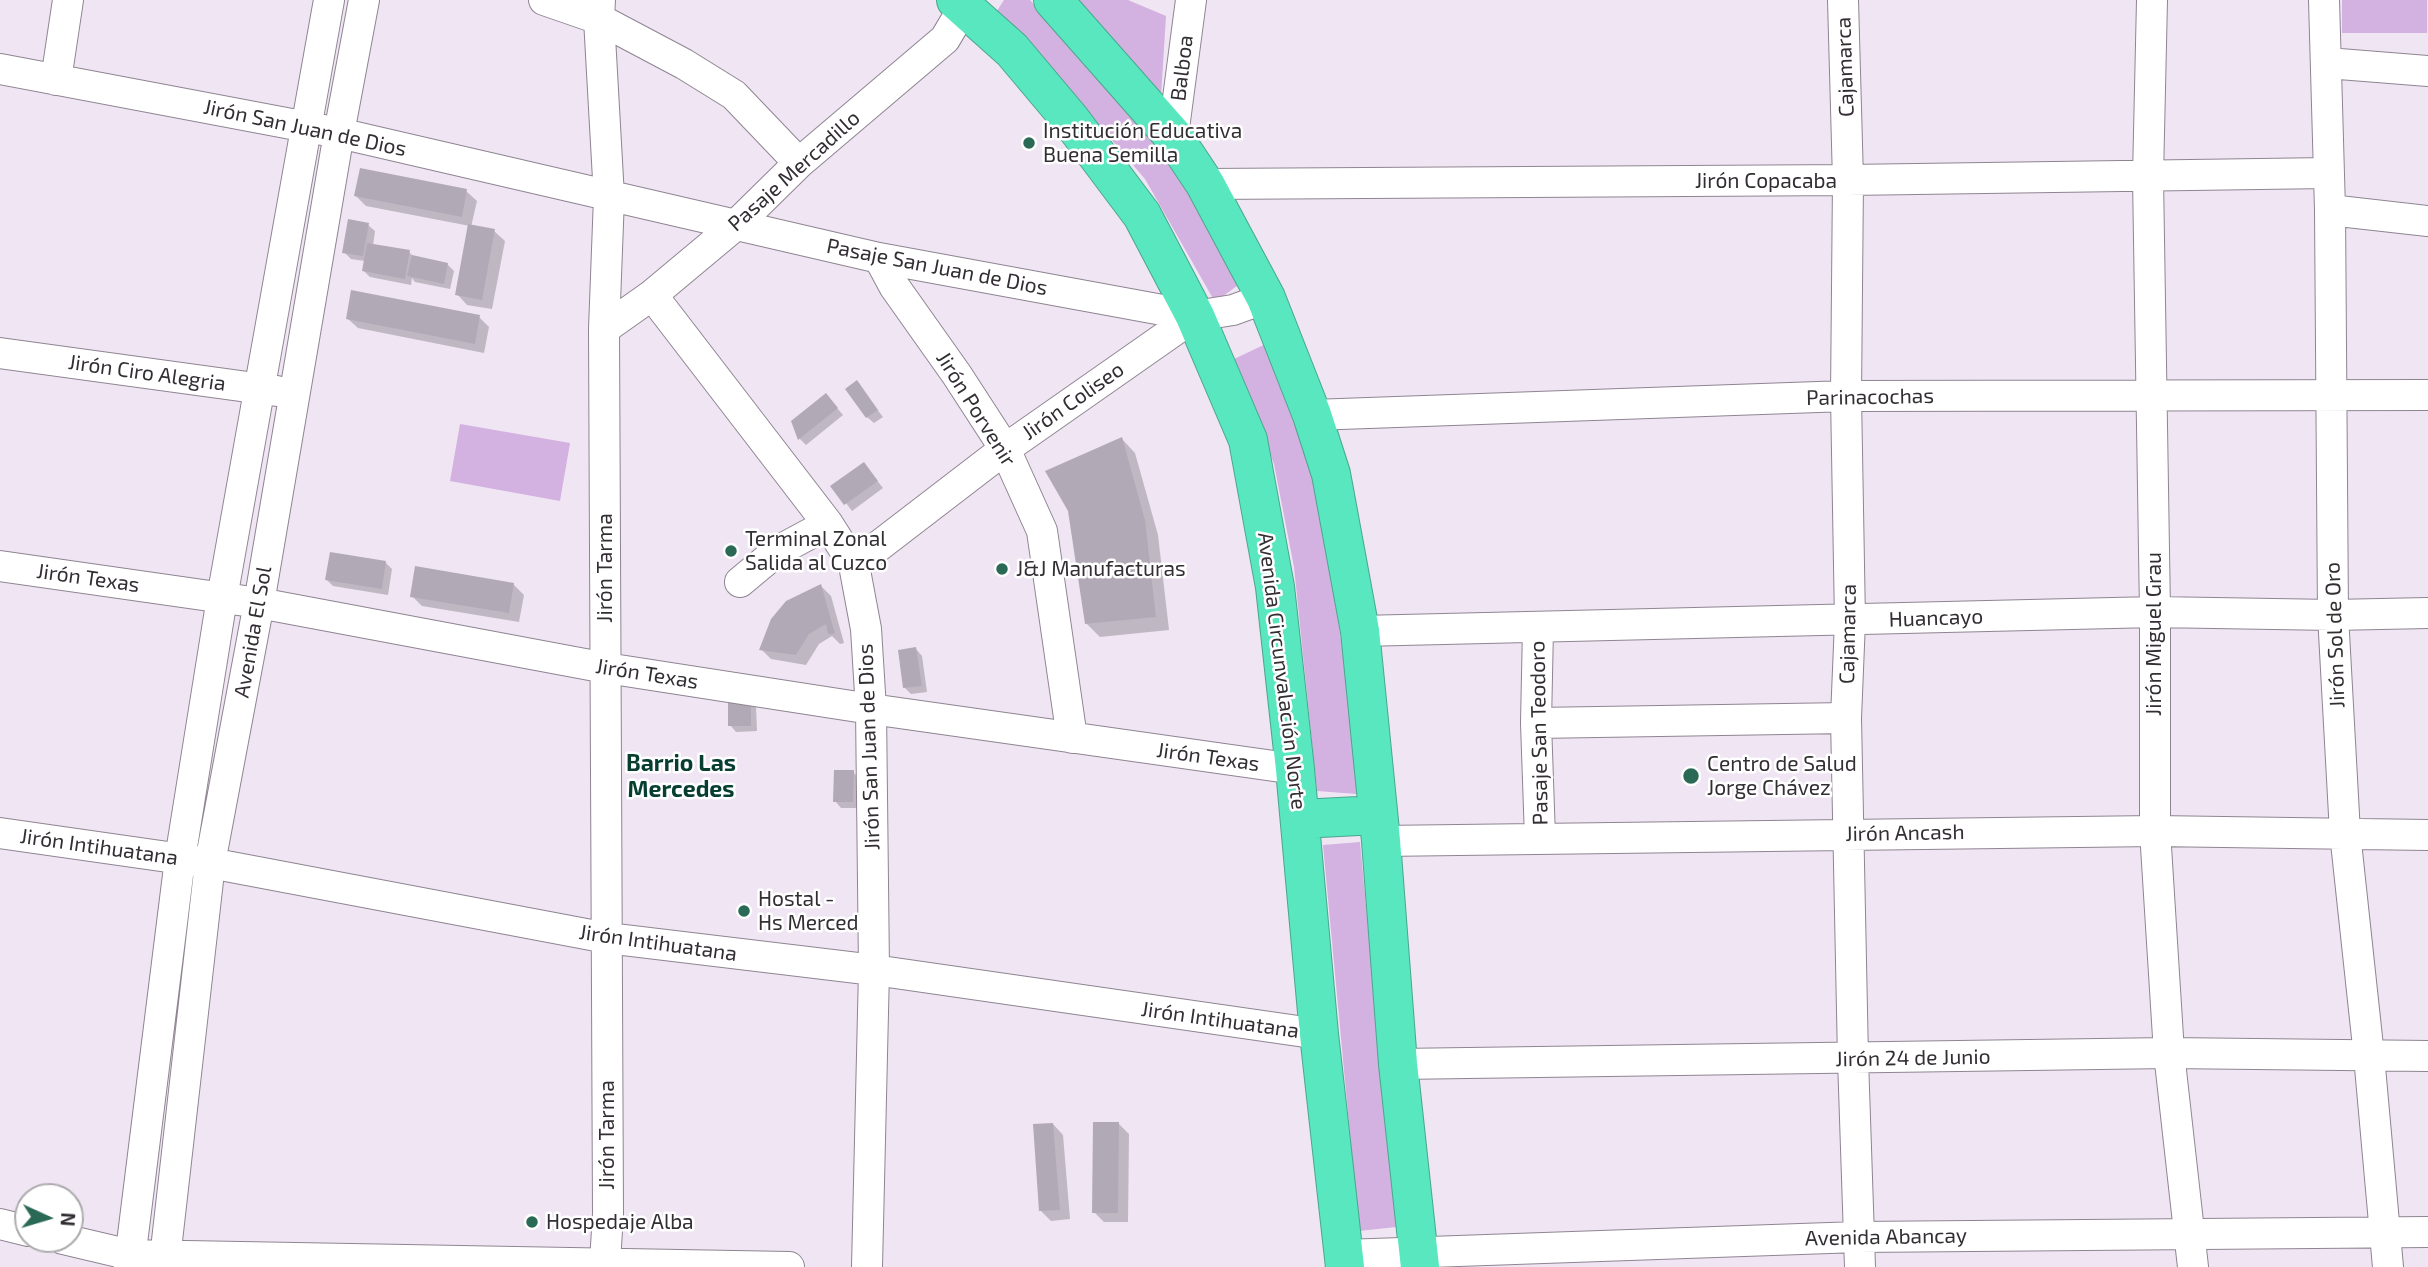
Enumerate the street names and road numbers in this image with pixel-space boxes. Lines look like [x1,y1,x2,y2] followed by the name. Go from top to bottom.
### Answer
[1831,17,1859,117] street label: Cajamarca
[1165,34,1199,102] street label: Balboa
[201,94,409,162] street label: Jirón San Juan de Dios
[723,105,865,237] street label: Pasaje Mercadillo
[1695,168,1837,194] street label: Jirón Copacaba
[824,233,1050,301] street label: Pasaje San Juan de Dios
[931,347,1021,471] street label: Jirón Porvenir
[67,349,227,397] street label: Jirón Ciro Alegria
[1017,357,1129,445] street label: Jirón Coliseo
[1806,383,1934,411] street label: Parinacochas
[592,513,618,623] street label: Jirón Tarma
[1252,531,1312,811] street label: Avenida Circunvalación Norte
[2141,552,2167,716] street label: Jirón Miguel Grau
[35,558,141,598] street label: Jirón Texas
[2320,562,2350,708] street label: Jirón Sol de Oro
[229,564,277,700] street label: Avenida El Sol
[1835,584,1861,684] street label: Cajamarca
[1888,604,1984,632] street label: Huancayo
[1525,641,1553,825] street label: Pasaje San Teodoro
[853,643,885,851] street label: Jirón San Juan de Dios
[594,653,700,695] street label: Jirón Texas
[1155,737,1261,777] street label: Jirón Texas
[1845,819,1965,847] street label: Jirón Ancash
[18,823,180,871] street label: Jirón Intihuatana
[577,919,739,967] street label: Jirón Intihuatana
[1139,996,1301,1044] street label: Jirón Intihuatana
[1835,1044,1991,1072] street label: Jirón 24 de Junio
[594,1080,620,1190] street label: Jirón Tarma
[1805,1223,1967,1251] street label: Avenida Abancay

